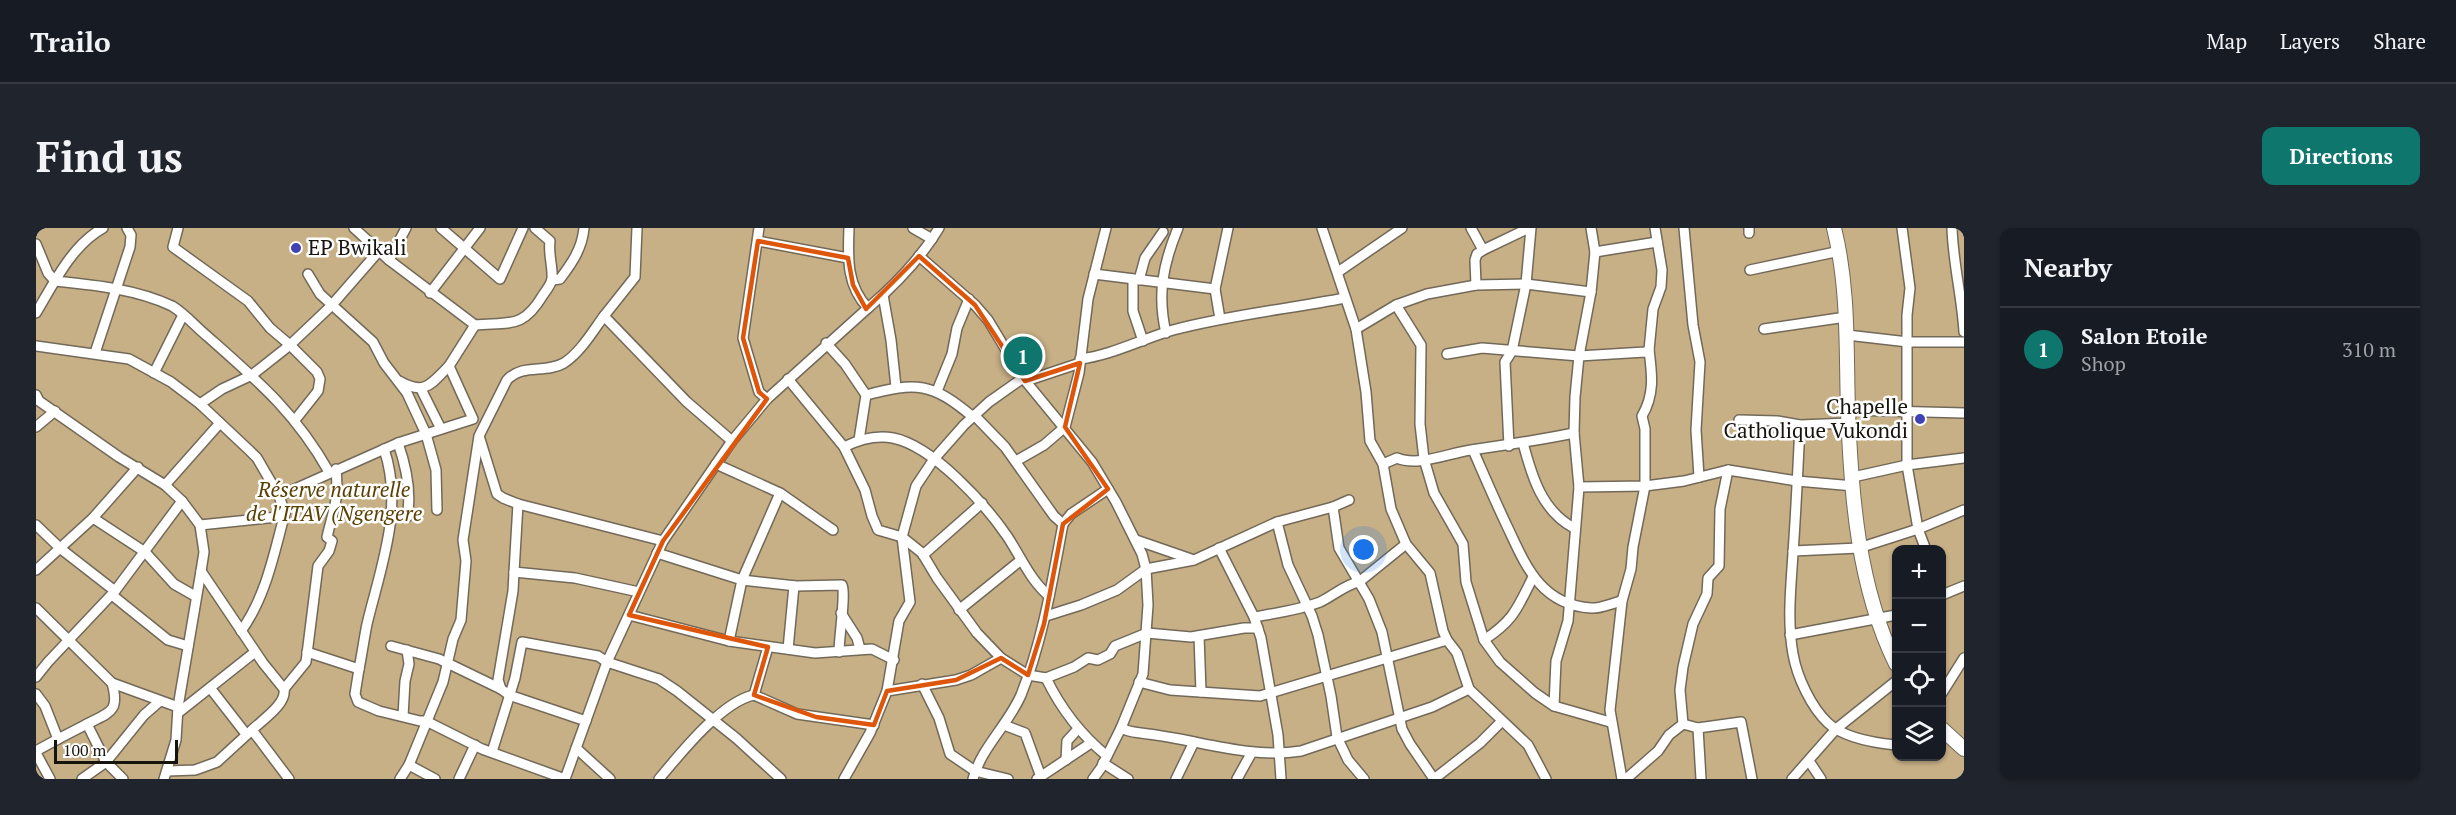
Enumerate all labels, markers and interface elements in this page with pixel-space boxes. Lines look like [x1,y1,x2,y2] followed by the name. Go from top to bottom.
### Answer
[30,23,111,60] text: Trailo
[2206,27,2247,55] text: Map
[2280,27,2340,55] text: Layers
[2373,27,2426,55] text: Share
[2262,127,2420,185] button: Directions
[36,128,183,184] text: Find us
[308,233,406,261] place label: EP Bwikali
[289,241,303,255] marker: EP Bwikali
[2024,250,2112,284] text: Nearby
[2081,321,2208,350] text: Salon Etoile
[1004,334,1042,378] pin: 1
[2038,336,2049,363] text: 1
[2342,336,2396,363] text: 310 m
[2081,350,2126,377] text: Shop
[1724,392,1908,444] place label: Chapelle Catholique Vukondi
[1913,412,1927,426] marker: Chapelle Catholique Vukondi
[246,475,423,527] park label: Réserve naturelle de l'ITAV (Ngengere
[1349,535,1378,564] your location
[1892,545,1946,761] map controls
[1892,545,1946,599] button: +
[1892,599,1946,653] button: −
[1892,653,1946,707] button: locate
[1892,707,1946,761] button: layers
[54,737,178,764] scale bar
[63,739,106,761] text: 100 m

